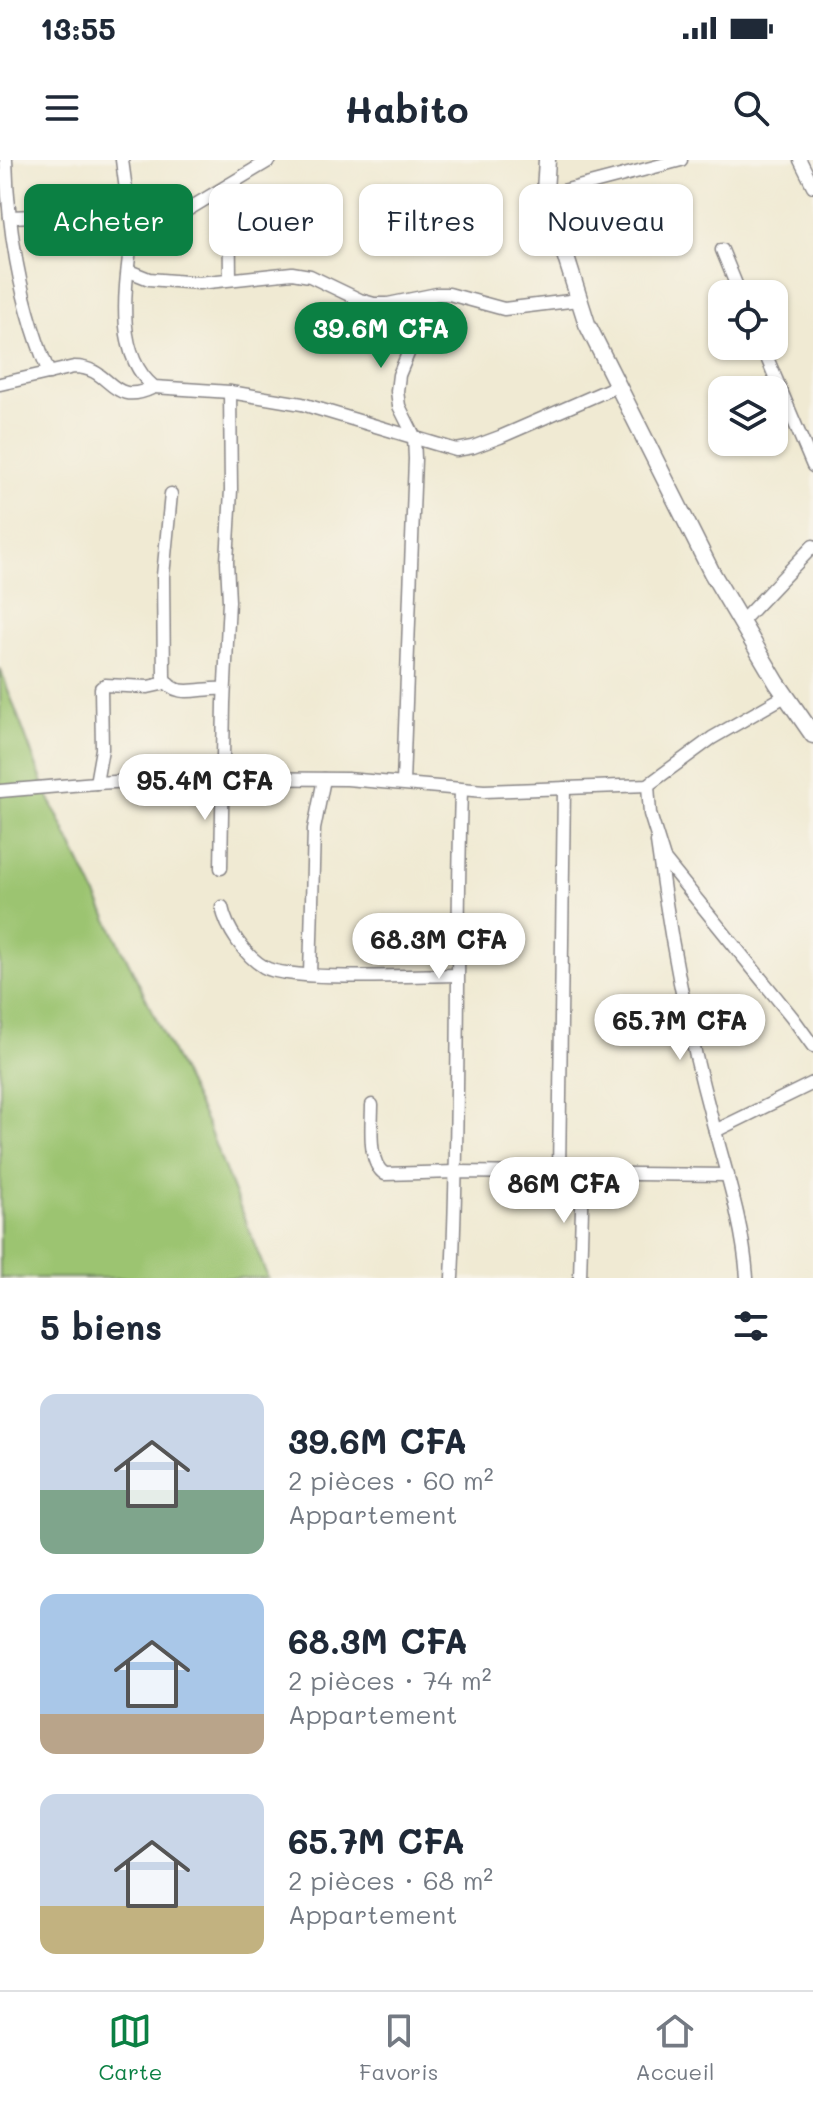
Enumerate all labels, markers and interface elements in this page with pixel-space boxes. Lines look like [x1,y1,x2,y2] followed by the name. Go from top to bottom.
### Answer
[40,8,116,48] text: 13:55
[345,85,468,132] text: Habito
[40,86,84,130] icon: menu
[729,86,773,130] icon: search
[24,184,193,256] chip: Acheter
[209,184,343,256] chip: Louer
[359,184,503,256] chip: Filtres
[519,184,693,256] chip: Nouveau
[708,280,788,456] map controls
[708,280,788,360] button: locate
[289,302,473,370] pin: 39.6M CFA
[313,311,449,345] text: 39.6M CFA
[708,376,788,456] button: layers
[113,754,297,822] pin: 95.4M CFA
[136,763,274,797] text: 95.4M CFA
[347,913,531,981] pin: 68.3M CFA
[370,922,508,956] text: 68.3M CFA
[588,994,772,1062] pin: 65.7M CFA
[612,1003,748,1037] text: 65.7M CFA
[490,1157,638,1225] pin: 86M CFA
[507,1166,621,1200] text: 86M CFA
[40,1304,162,1349] text: 5 biens
[729,1304,773,1348] icon: filters
[288,1418,467,1463] text: 39.6M CFA
[104,1426,200,1522] icon: home
[288,1463,494,1497] text: 2 pièces · 60 m²
[288,1497,458,1531] text: Appartement
[288,1618,468,1663] text: 68.3M CFA
[104,1626,200,1722] icon: home
[288,1663,491,1697] text: 2 pièces · 74 m²
[288,1697,458,1731] text: Appartement
[288,1818,465,1863] text: 65.7M CFA
[104,1826,200,1922] icon: home
[288,1863,493,1897] text: 2 pièces · 68 m²
[288,1897,458,1931] text: Appartement
[99,2009,162,2086] tab: Carte
[359,2009,438,2086] tab: Favoris
[635,2009,714,2086] tab: Accueil

